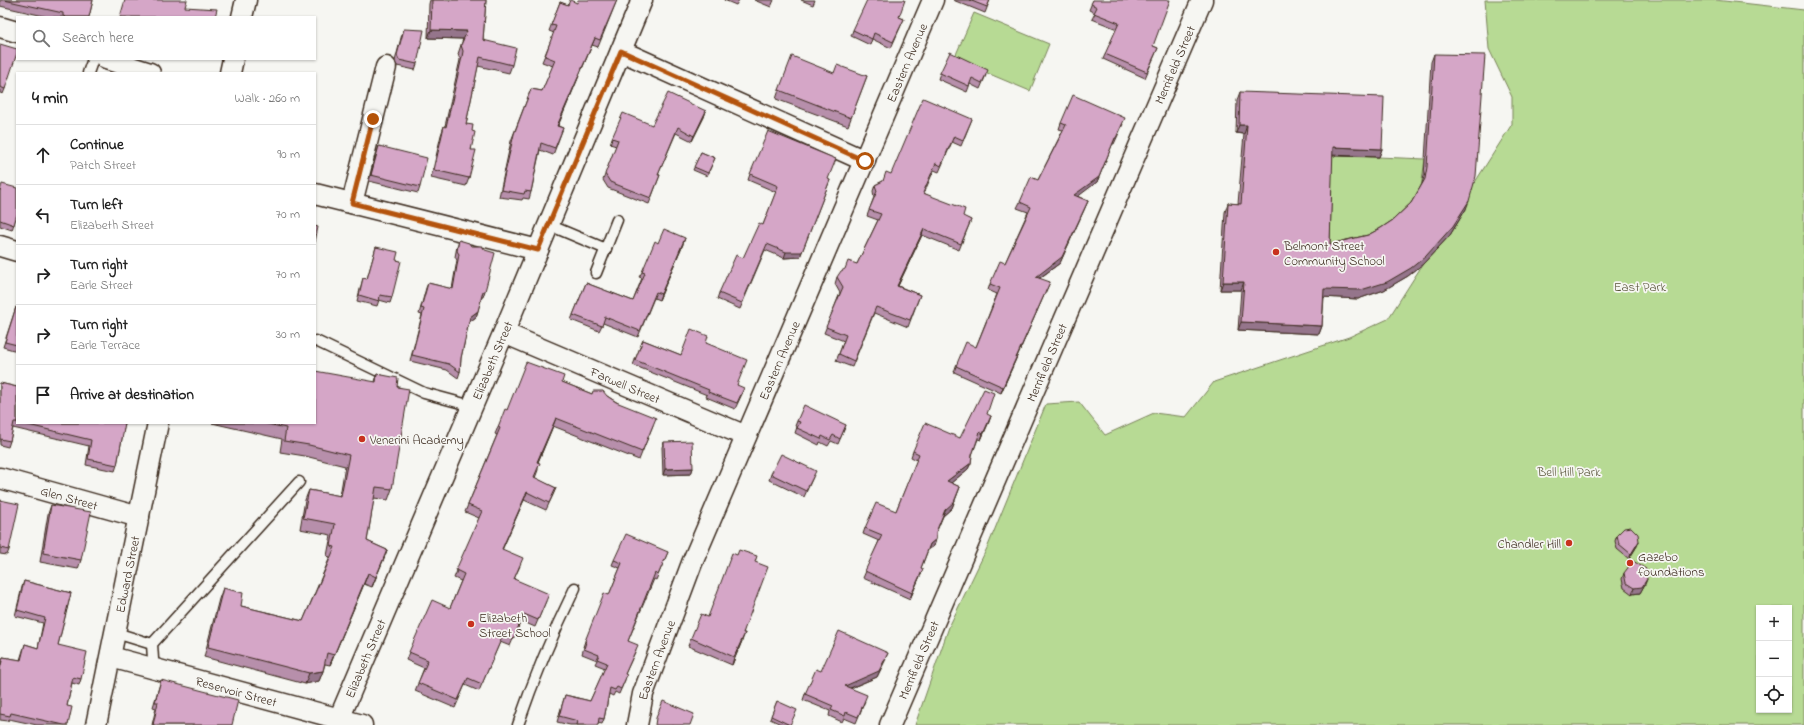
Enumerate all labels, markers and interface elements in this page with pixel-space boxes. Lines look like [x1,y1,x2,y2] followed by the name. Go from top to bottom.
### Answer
[16,16,316,60] search box
[882,20,933,105] street label: Eastern Avenue
[1150,22,1201,107] street label: Merrifield Street
[30,27,52,49] icon: search
[62,27,134,49] text: Search here
[32,86,68,111] text: 4 min
[235,89,300,108] text: Walk · 260 m
[364,110,382,128] route end
[70,134,124,156] text: Continue
[32,144,54,166] icon: ahead
[277,145,300,164] text: 90 m
[856,152,874,170] route start
[70,156,136,175] text: Patch Street
[70,194,123,216] text: Turn left
[32,204,54,226] icon: left
[276,205,300,224] text: 70 m
[70,216,154,235] text: Elizabeth Street
[1283,237,1385,272] place label: Belmont Street Community School
[1271,247,1281,257] marker: Belmont Street Community School
[70,254,128,276] text: Turn right
[32,264,54,286] icon: right
[276,265,300,284] text: 70 m
[70,276,133,295] text: Earle Street
[1614,278,1667,297] park label: East Park
[70,314,128,336] text: Turn right
[468,318,519,403] street label: Elizabeth Street
[755,318,806,403] street label: Eastern Avenue
[1022,320,1073,405] street label: Merrifield Street
[32,324,54,346] icon: right
[276,325,300,344] text: 30 m
[70,336,140,355] text: Earle Terrace
[586,362,663,410] street label: Farwell Street
[32,384,54,406] icon: arrive
[70,384,194,406] text: Arrive at destination
[369,431,464,451] place label: Venerini Academy
[357,434,367,444] marker: Venerini Academy
[1536,463,1601,482] park label: Bell Hill Park
[38,482,100,516] street label: Glen Street
[111,534,146,615] street label: Edward Street
[1497,535,1561,554] place label: Chandler Hill
[1564,538,1574,548] marker: Chandler Hill
[1638,548,1705,582] place label: Gazebo foundations
[1625,558,1635,568] marker: Gazebo foundations
[1756,605,1792,713] map controls
[1756,605,1792,641] button: +
[479,609,551,643] place label: Elizabeth Street School
[341,616,392,701] street label: Elizabeth Street
[634,617,681,702] street label: Eastern Avenue
[894,618,945,703] street label: Merrifield Street
[466,619,476,629] marker: Elizabeth Street School
[1756,641,1792,677] button: −
[193,672,280,713] street label: Reservoir Street
[1756,677,1792,713] button: locate

